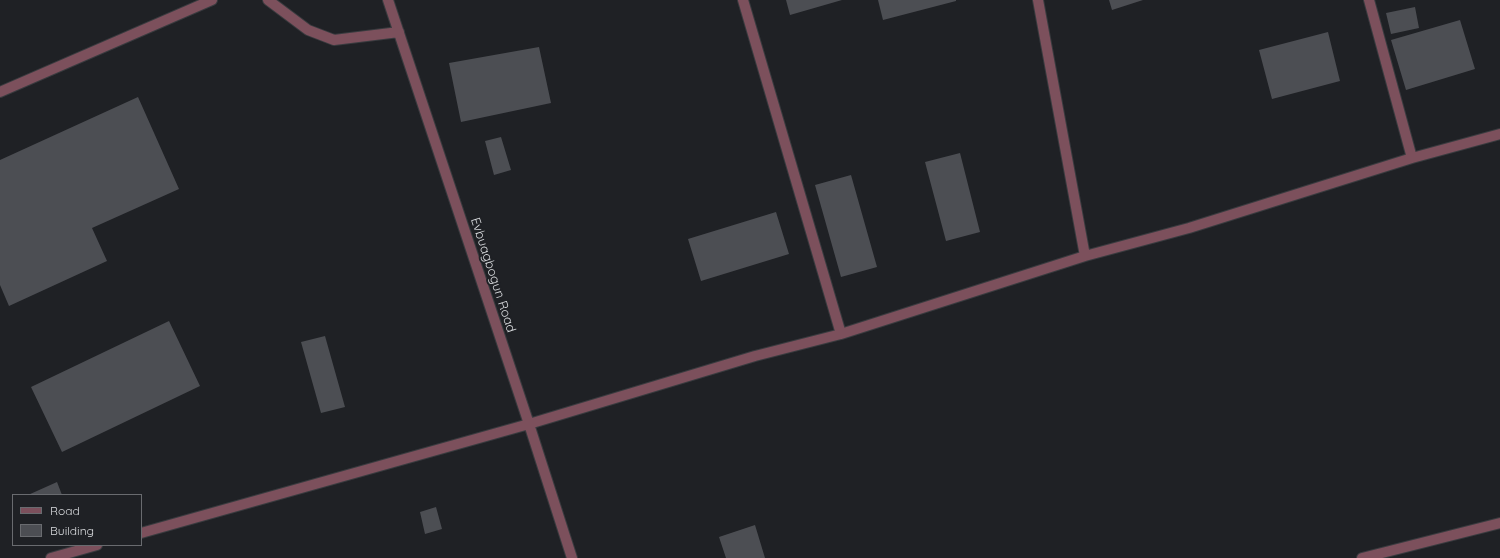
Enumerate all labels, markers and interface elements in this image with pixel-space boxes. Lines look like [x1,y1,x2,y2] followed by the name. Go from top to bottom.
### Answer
[467,216,519,334] street label: Evbuagbogun Road
[12,494,142,546] legend
[50,503,80,518] text: Road
[50,523,94,538] text: Building

